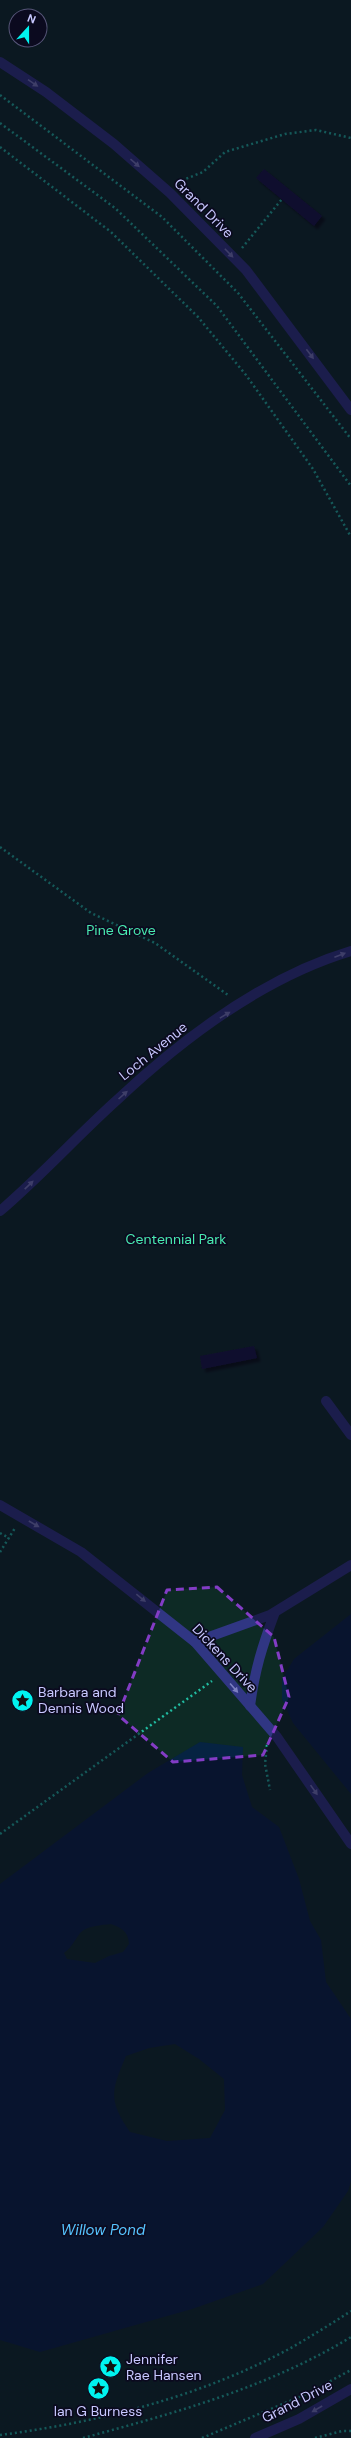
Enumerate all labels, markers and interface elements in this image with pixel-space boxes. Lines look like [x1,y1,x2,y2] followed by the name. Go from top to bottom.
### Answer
[8,8,48,48] north arrow
[25,11,38,27] text: N
[28,79,38,87] one-way arrow
[130,158,141,167] one-way arrow
[170,174,238,242] street label: Grand Drive
[224,248,234,258] one-way arrow
[306,349,314,360] one-way arrow
[86,921,156,939] park label: Pine Grove
[334,952,346,958] one-way arrow
[219,1011,231,1018] one-way arrow
[115,1018,191,1084] street label: Loch Avenue
[117,1090,128,1099] one-way arrow
[24,1180,34,1190] one-way arrow
[126,1230,226,1248] park label: Centennial Park
[28,1521,40,1528] one-way arrow
[135,1594,146,1603] one-way arrow
[189,1620,261,1696] street label: Dickens Drive
[230,1682,239,1693] one-way arrow
[38,1683,124,1717] place label: Barbara and Dennis Wood
[9,1687,35,1713] place icon: Barbara and Dennis Wood
[310,1785,318,1796] one-way arrow
[61,2220,146,2240] water label: Willow Pond
[126,2350,202,2384] place label: Jennifer Rae Hansen
[97,2354,123,2380] place icon: Jennifer Rae Hansen
[259,2375,335,2427] street label: Grand Drive
[85,2376,111,2402] place icon: Ian G Burness
[54,2402,142,2420] place label: Ian G Burness
[311,2405,323,2412] one-way arrow

